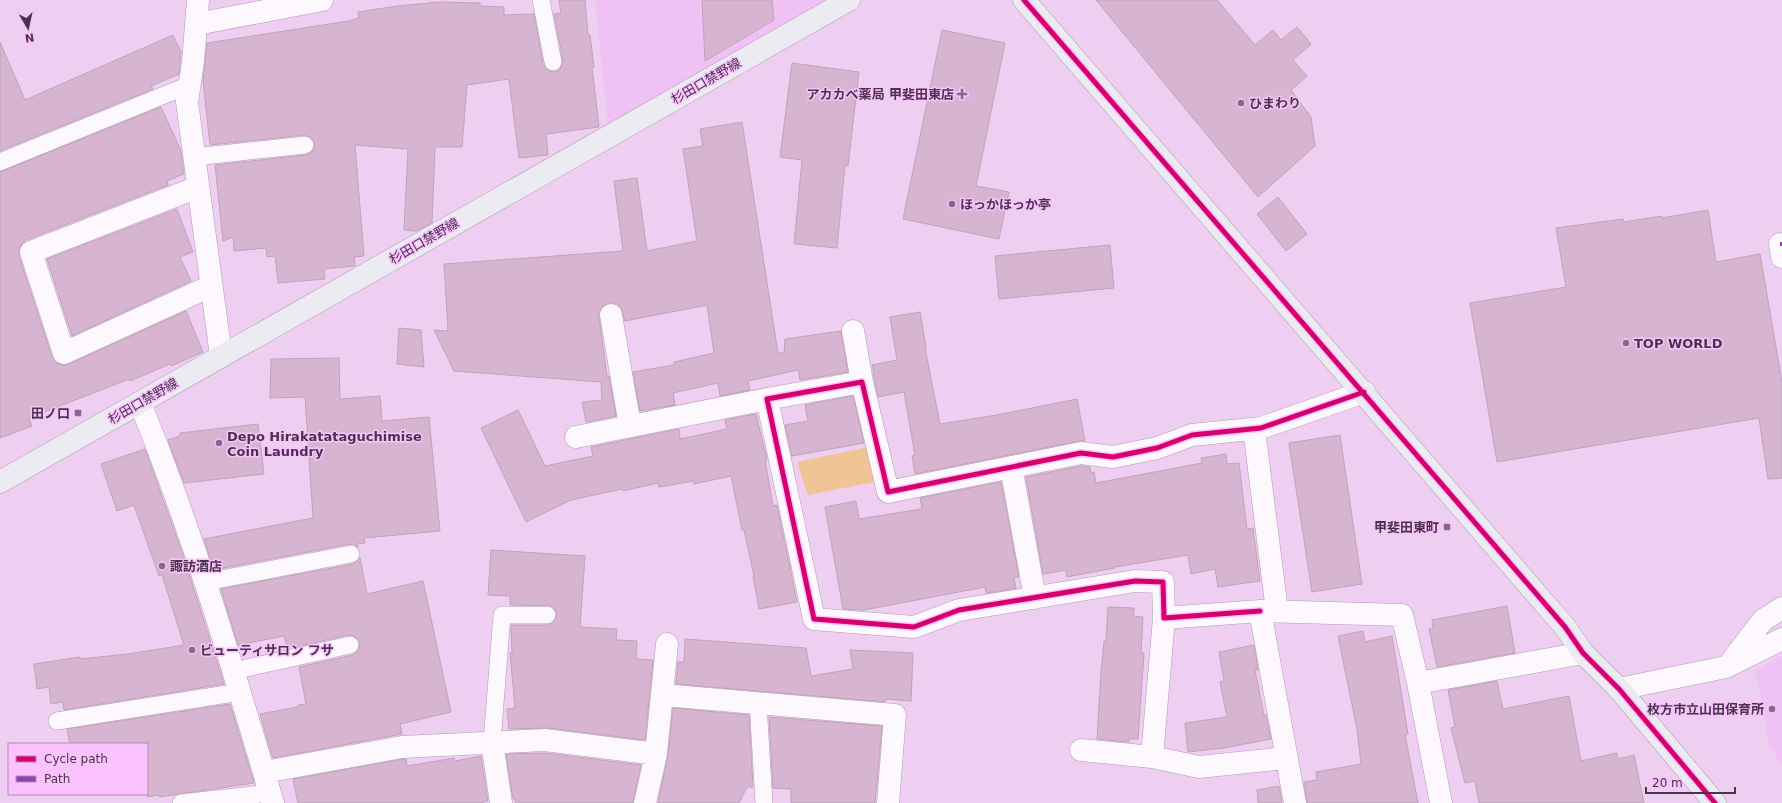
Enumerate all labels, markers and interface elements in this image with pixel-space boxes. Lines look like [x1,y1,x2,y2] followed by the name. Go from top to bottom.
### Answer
[8,8,48,48] north arrow
[24,30,35,45] text: N
[668,55,744,107] street label: 杉田口禁野線
[806,87,954,102] place label: アカカベ薬局 甲斐田東店
[957,89,967,99] marker: アカカベ薬局 甲斐田東店
[1249,96,1301,111] place label: ひまわり
[1236,98,1246,108] marker: ひまわり
[960,197,1051,212] place label: ほっかほっか亭
[947,199,957,209] marker: ほっかほっか亭
[386,215,462,267] street label: 杉田口禁野線
[1634,336,1723,351] place label: TOP WORLD
[1621,338,1631,348] marker: TOP WORLD
[105,375,181,427] street label: 杉田口禁野線
[31,406,70,421] place label: 田ノ口
[73,408,83,418] marker: 田ノ口
[227,429,422,459] place label: Depo Hirakatataguchimise Coin Laundry
[214,438,224,448] marker: Depo Hirakatataguchimise Coin Laundry
[1374,520,1439,535] place label: 甲斐田東町
[1442,522,1452,532] marker: 甲斐田東町
[170,559,222,574] place label: 諏訪酒店
[157,561,167,571] marker: 諏訪酒店
[200,643,334,658] place label: ビューティサロン フサ
[187,645,197,655] marker: ビューティサロン フサ
[1647,702,1764,717] place label: 枚方市立山田保育所
[1767,704,1777,714] marker: 枚方市立山田保育所
[8,743,148,795] legend
[44,752,108,766] text: Cycle path
[1646,769,1735,795] scale bar
[44,772,70,786] text: Path
[1652,776,1683,790] text: 20 m

